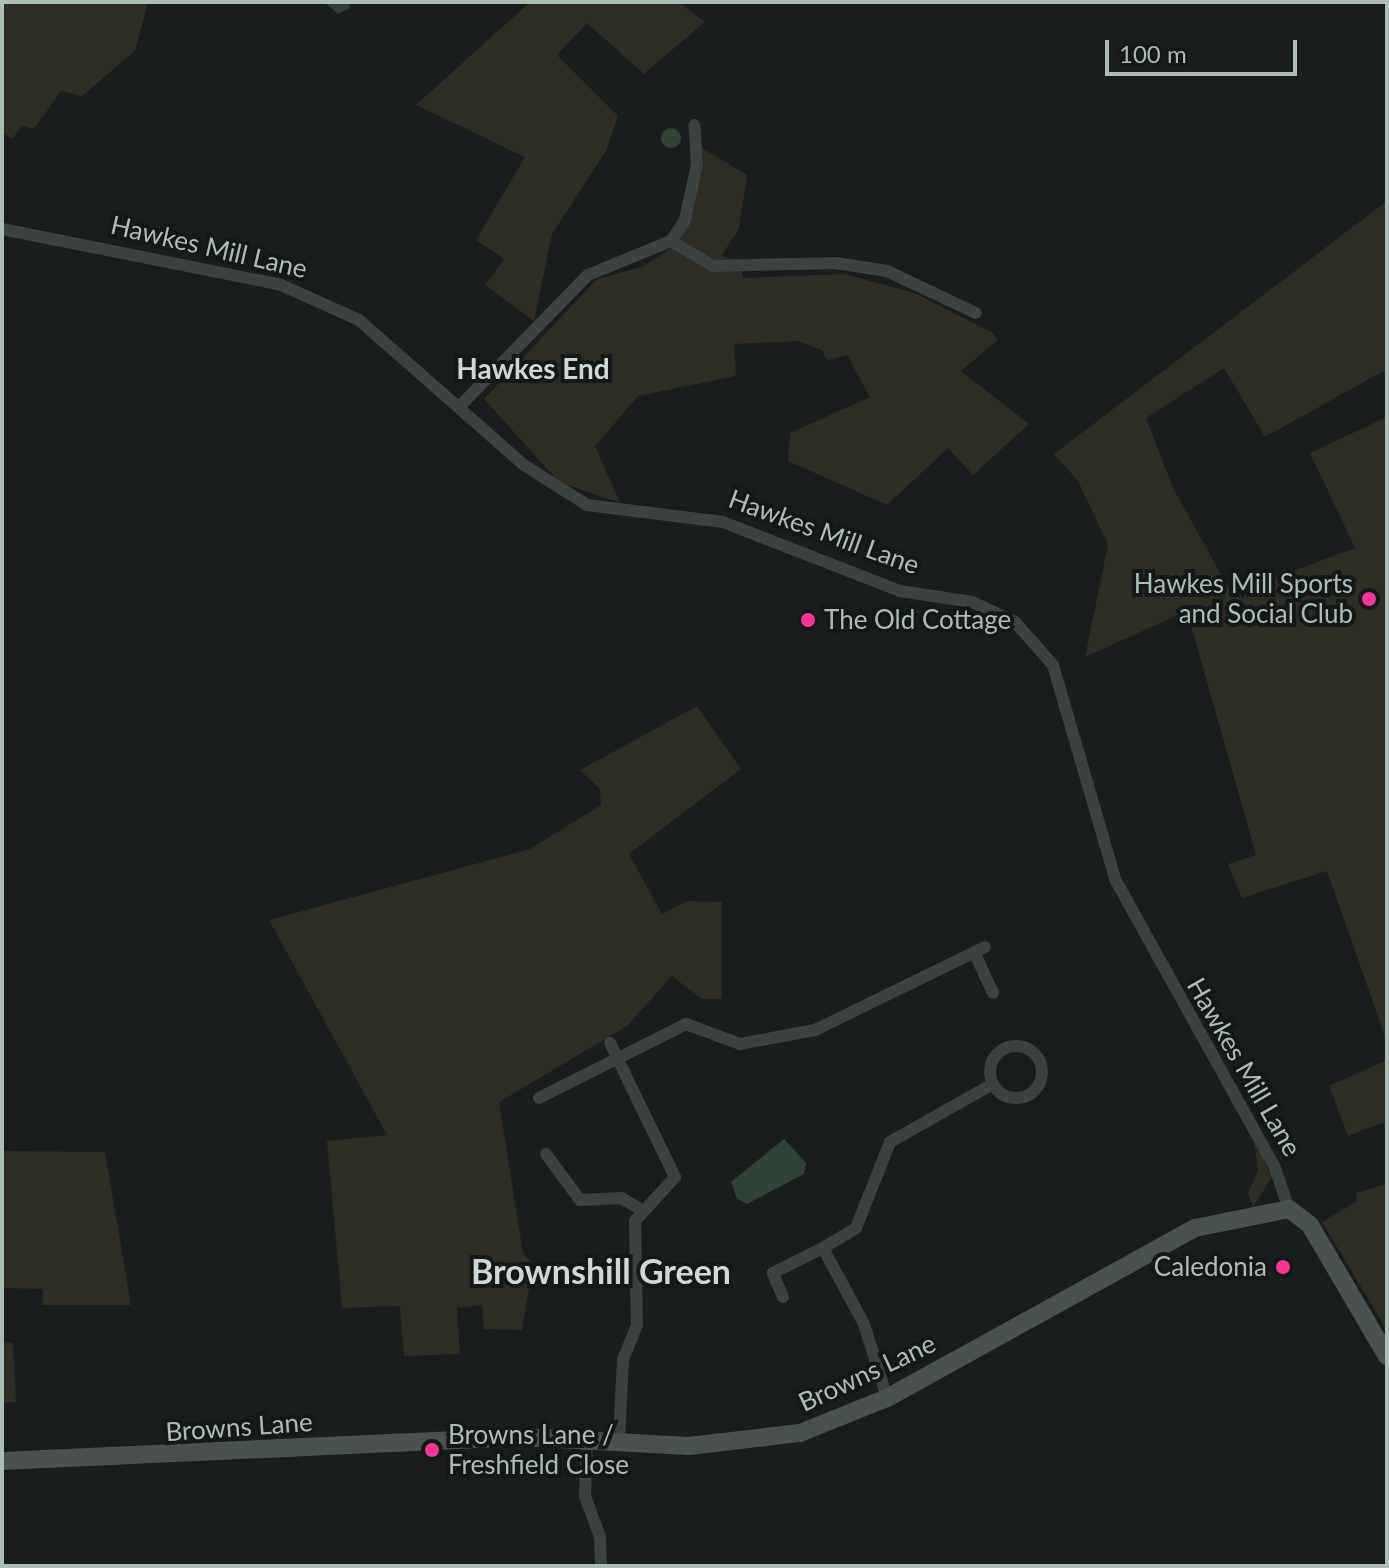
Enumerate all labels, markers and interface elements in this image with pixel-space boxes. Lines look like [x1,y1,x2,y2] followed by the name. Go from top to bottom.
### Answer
[1109,24,1301,74] scale bar
[1119,39,1187,68] text: 100 m
[108,209,310,285] street label: Hawkes Mill Lane
[456,351,610,385] district label: Hawkes End
[724,483,924,581] street label: Hawkes Mill Lane
[1134,568,1353,630] place label: Hawkes Mill Sports and Social Club
[1360,590,1378,608] marker: Hawkes Mill Sports and Social Club
[824,604,1011,636] place label: The Old Cottage
[799,611,817,629] marker: The Old Cottage
[1180,972,1308,1162] street label: Hawkes Mill Lane
[471,1251,731,1291] district label: Brownshill Green
[1154,1251,1267,1283] place label: Caledonia
[1274,1258,1292,1276] marker: Caledonia
[794,1328,940,1418] street label: Browns Lane
[164,1406,314,1448] street label: Browns Lane
[448,1419,629,1480] place label: Browns Lane / Freshfield Close
[423,1441,441,1459] marker: Browns Lane / Freshfield Close

